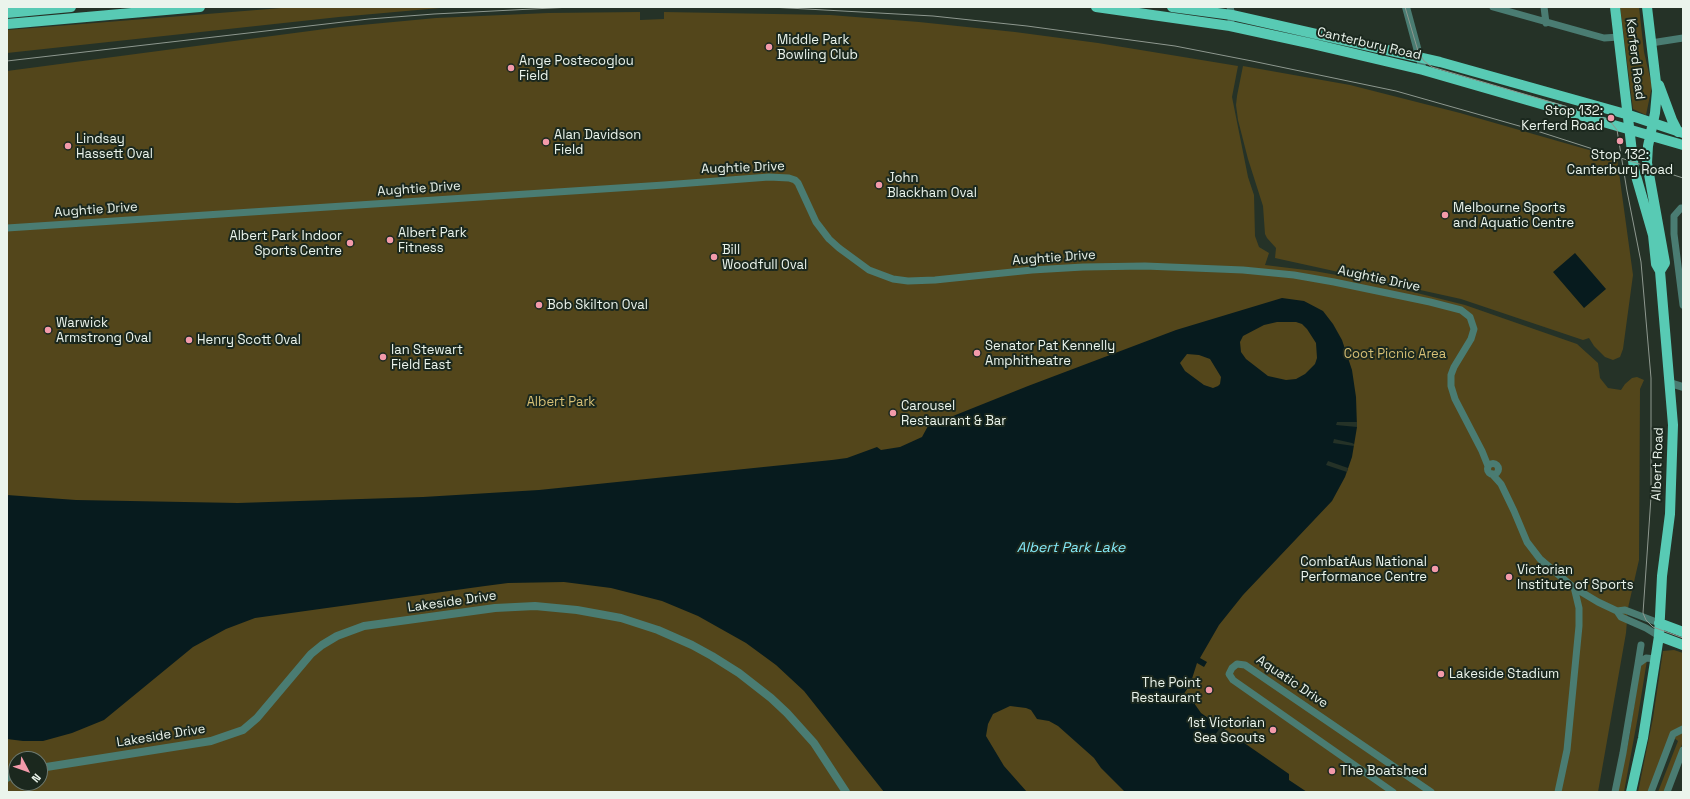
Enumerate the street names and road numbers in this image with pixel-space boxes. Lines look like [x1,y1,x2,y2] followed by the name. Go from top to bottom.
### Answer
[1622,18,1648,100] street label: Kerferd Road
[1315,24,1423,64] street label: Canterbury Road
[701,159,785,177] street label: Aughtie Drive
[377,178,461,200] street label: Aughtie Drive
[54,199,138,221] street label: Aughtie Drive
[1012,247,1096,269] street label: Aughtie Drive
[1336,263,1422,295] street label: Aughtie Drive
[1649,427,1667,501] street label: Albert Road
[407,588,497,616] street label: Lakeside Drive
[1253,652,1331,712] street label: Aquatic Drive
[116,721,206,751] street label: Lakeside Drive

